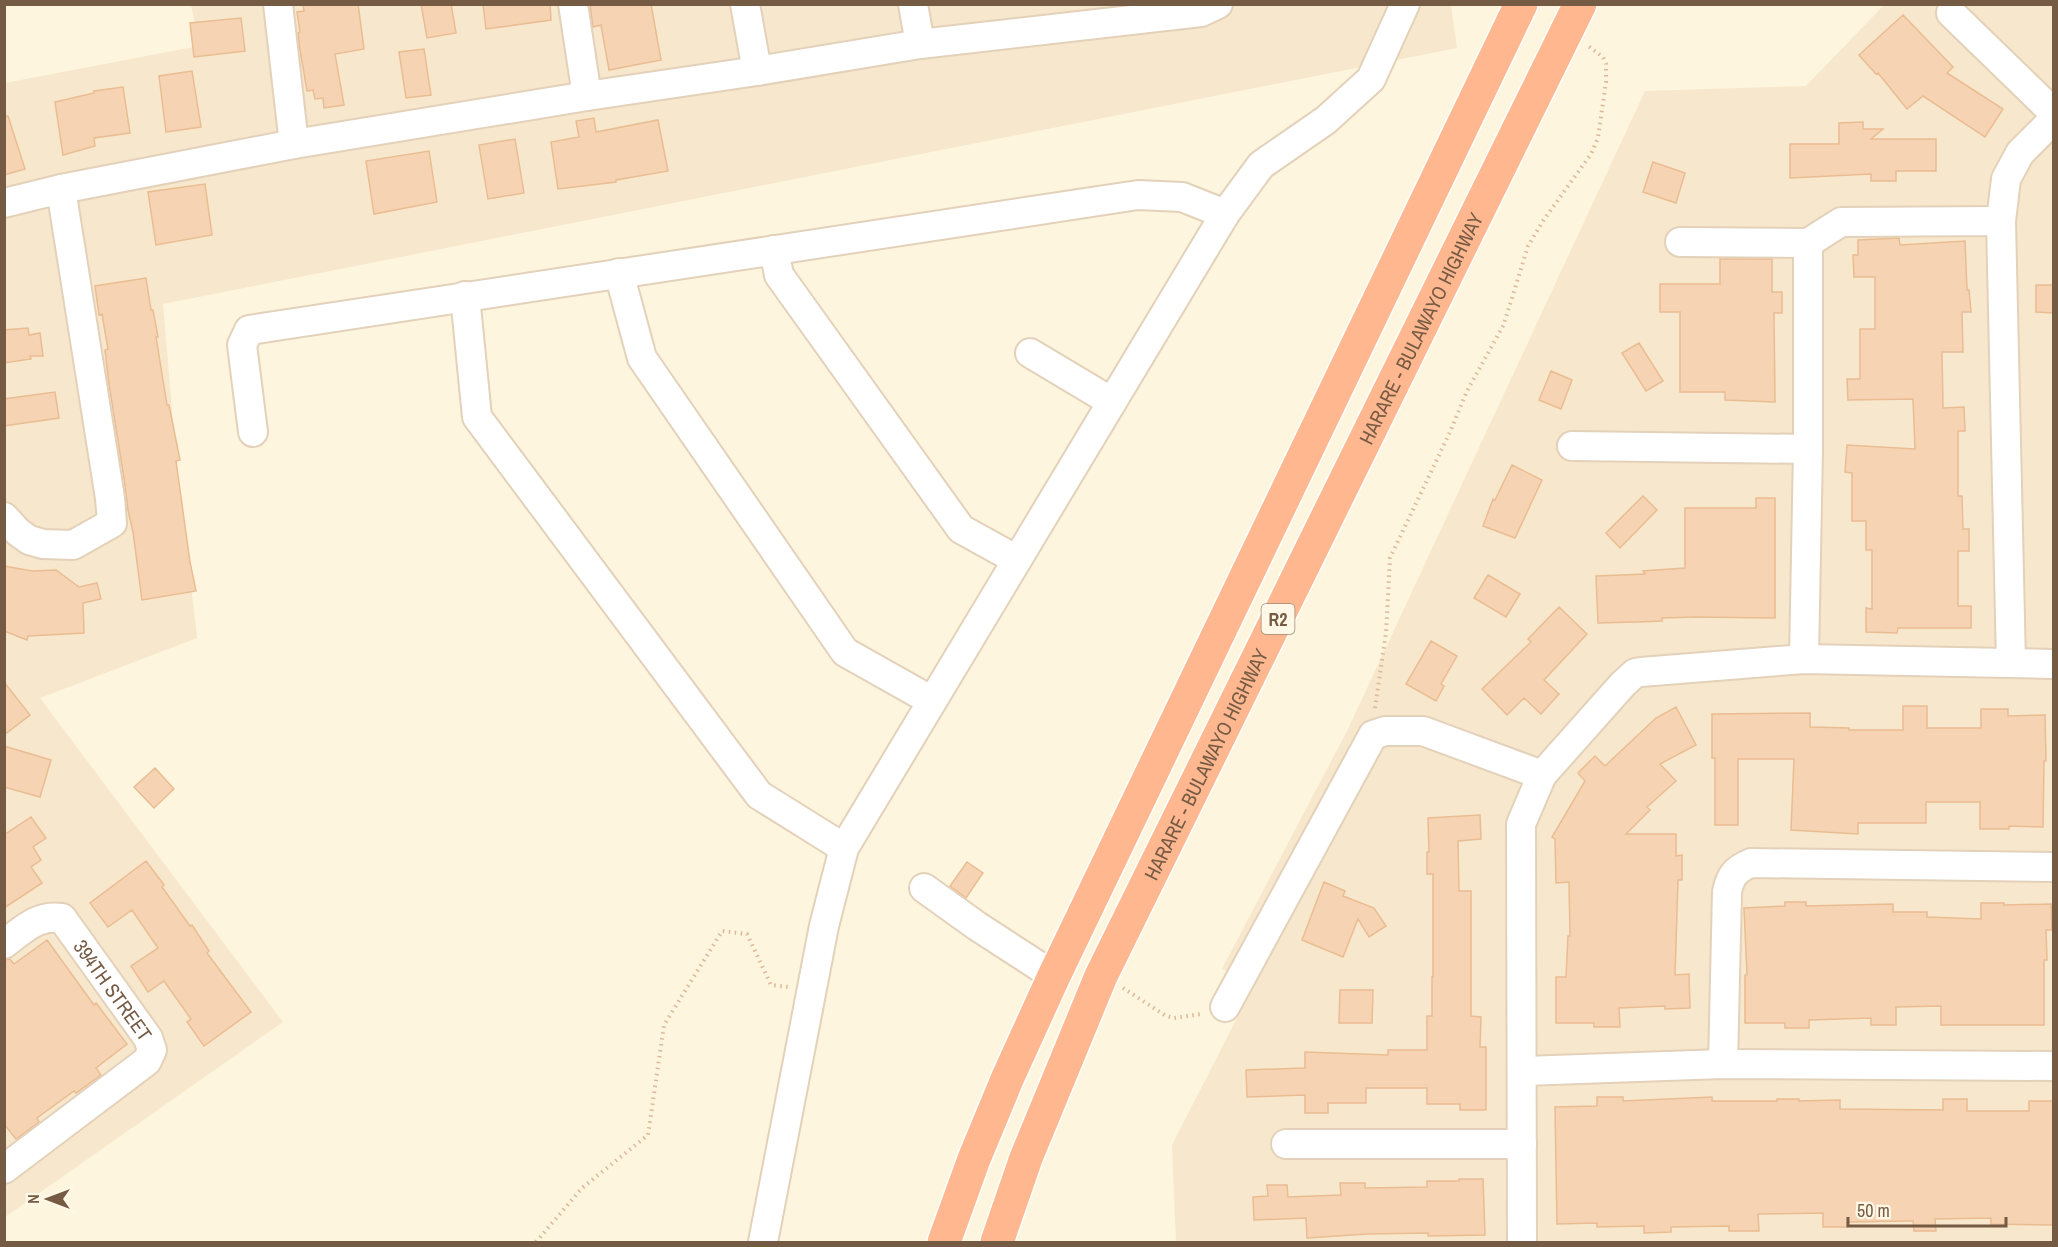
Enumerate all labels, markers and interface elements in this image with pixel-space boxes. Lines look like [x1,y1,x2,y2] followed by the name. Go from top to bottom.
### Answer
[1352,208,1489,448] street label: HARARE - BULAWAYO HIGHWAY
[1262,604,1294,634] road number: R2
[1137,644,1274,884] street label: HARARE - BULAWAYO HIGHWAY
[68,934,159,1046] street label: 394TH STREET
[18,1169,78,1229] north arrow
[1848,1190,2006,1228] scale bar
[22,1194,44,1204] text: N
[1857,1198,1890,1223] text: 50 m

